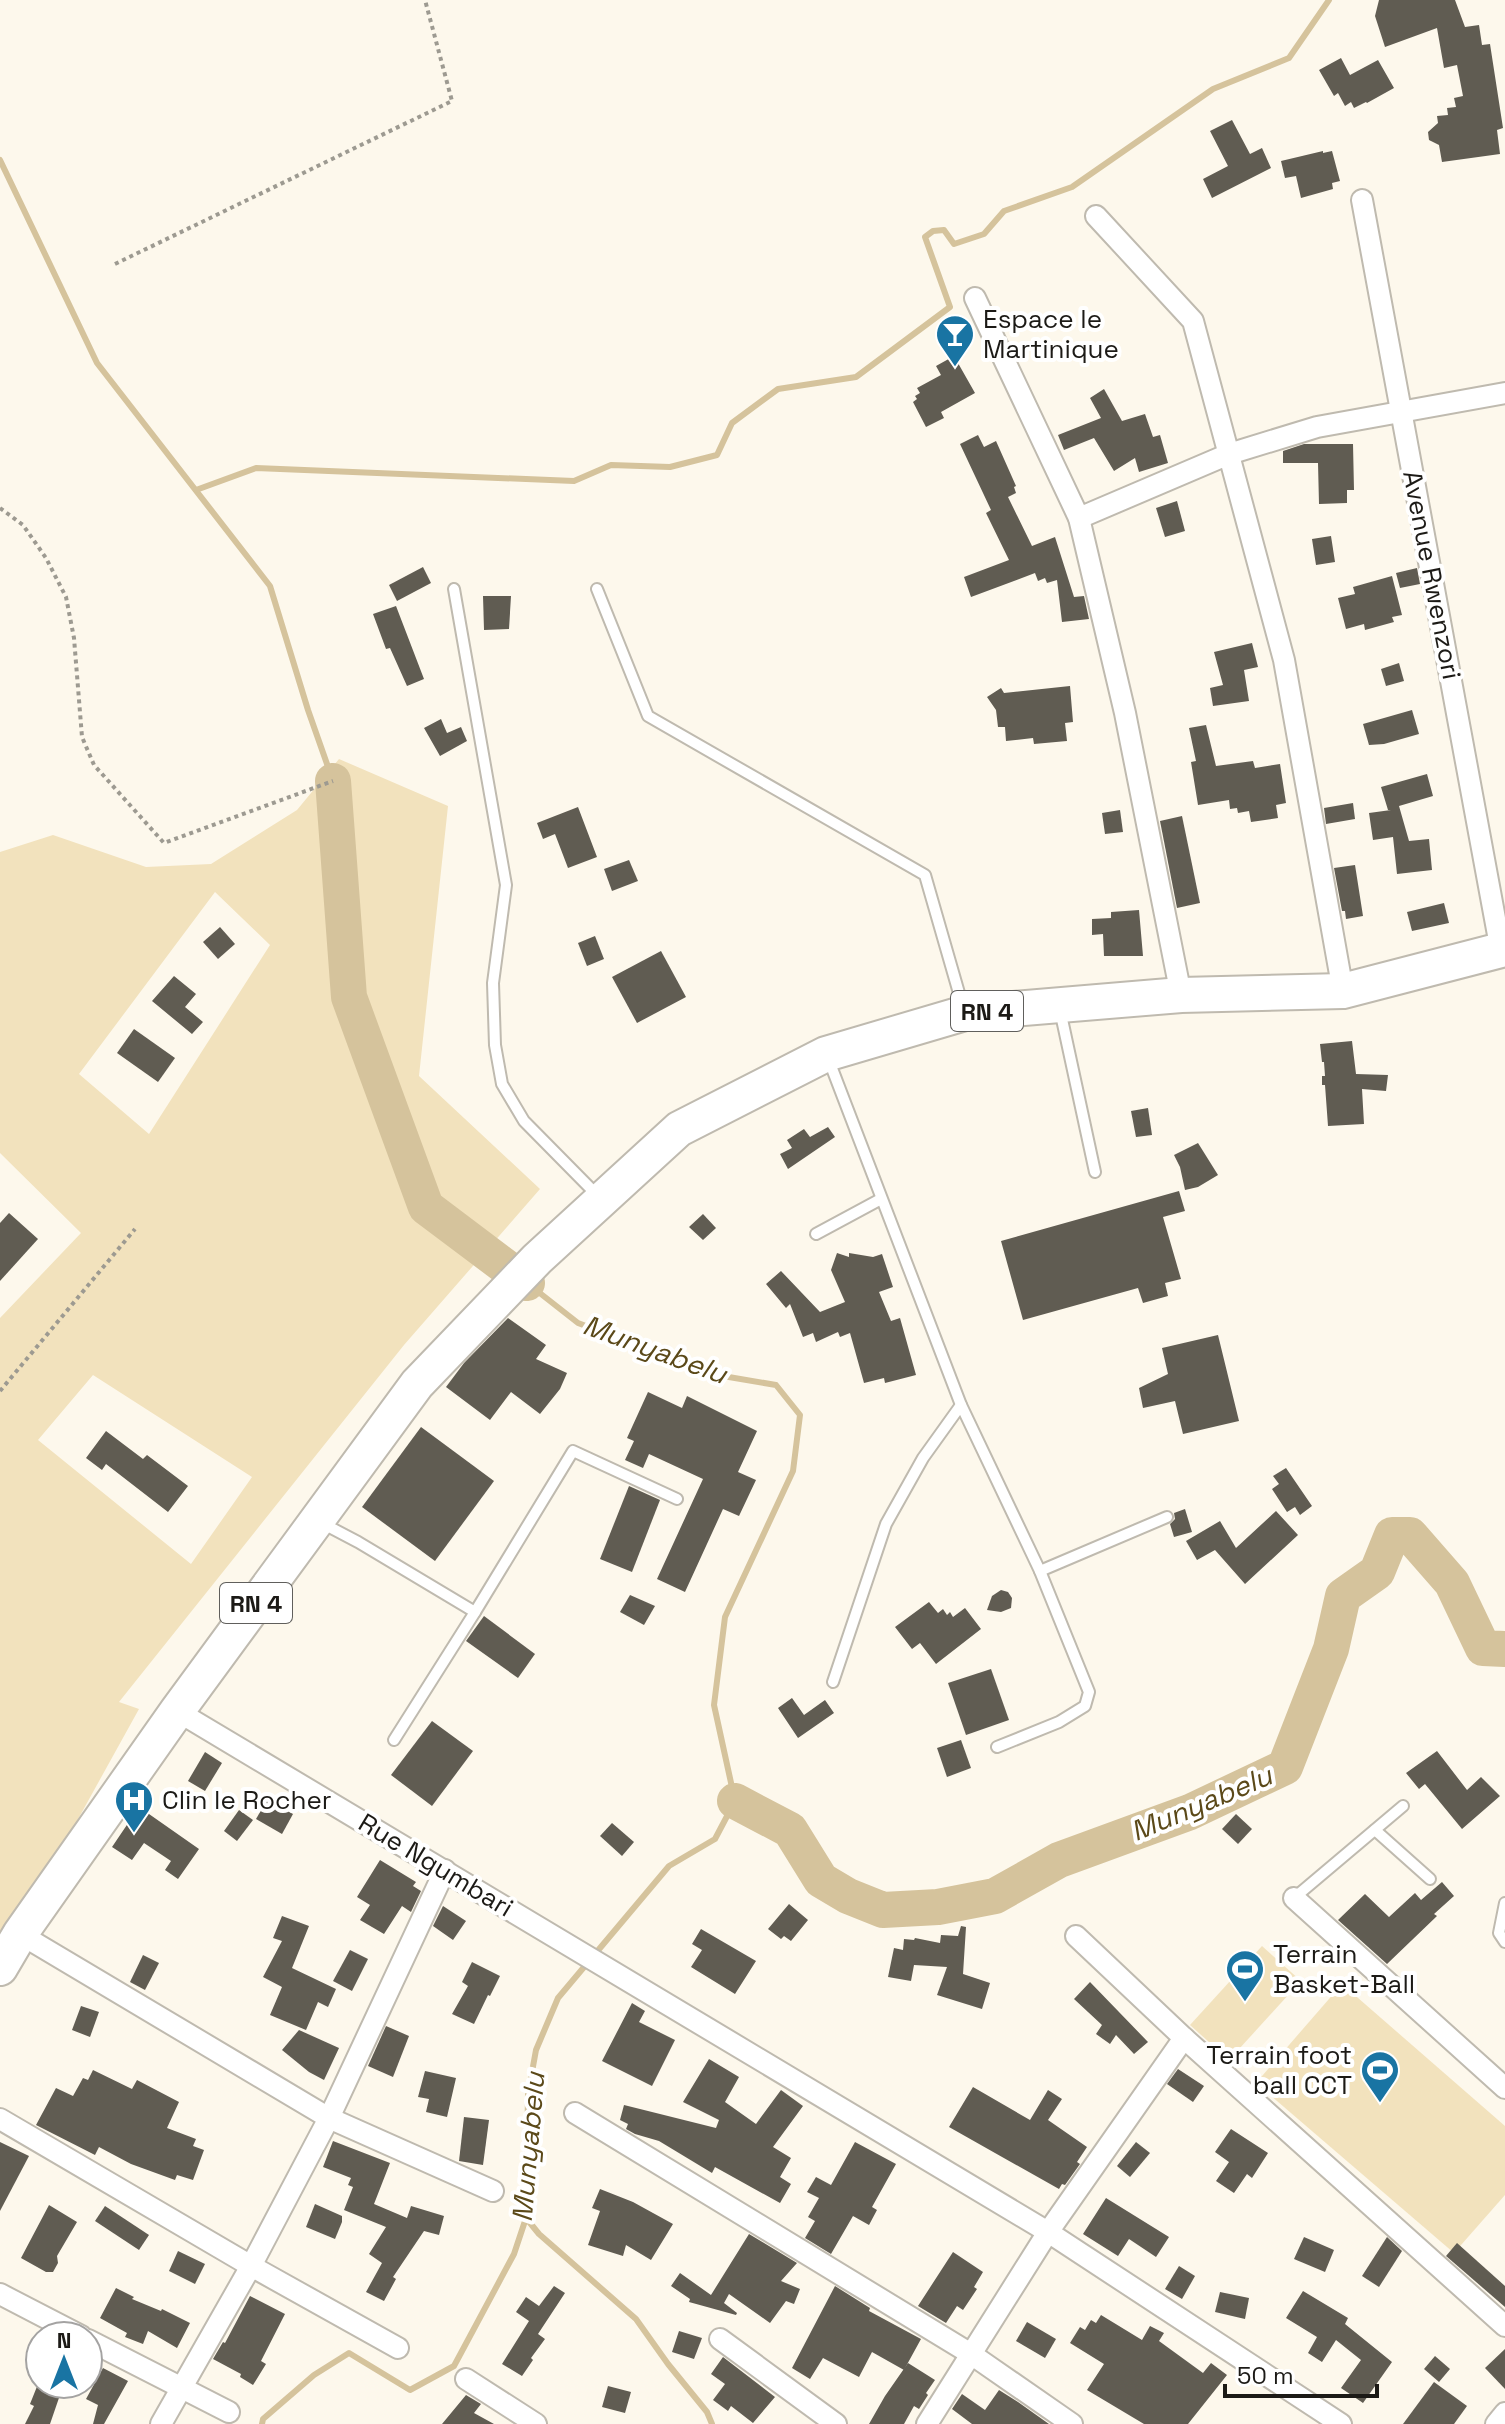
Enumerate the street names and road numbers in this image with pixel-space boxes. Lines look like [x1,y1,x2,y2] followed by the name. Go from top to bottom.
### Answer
[1395,468,1469,682] street label: Avenue Rwenzori
[951,991,1023,1031] road number: RN 4
[220,1583,292,1623] road number: RN 4
[352,1805,520,1925] street label: Rue Ngumbari

